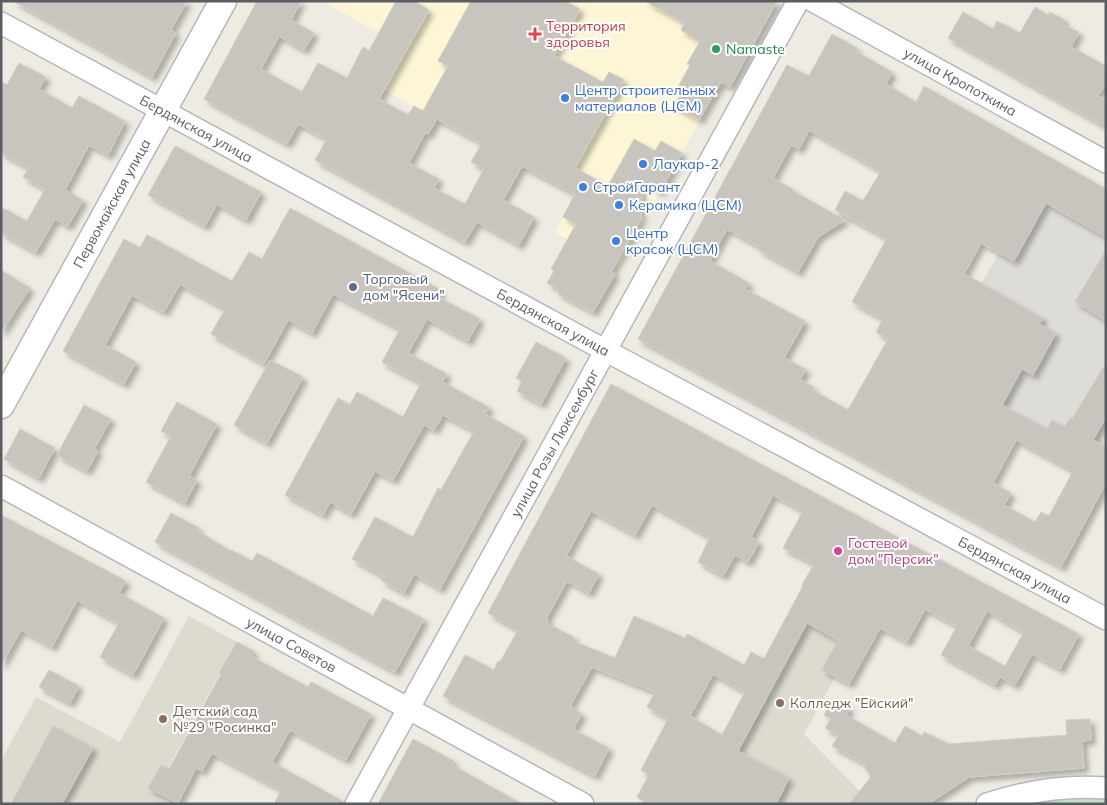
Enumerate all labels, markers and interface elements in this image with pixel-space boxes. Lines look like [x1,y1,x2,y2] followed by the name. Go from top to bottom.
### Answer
[546,17,626,51] place label: Территория здоровья
[528,27,542,41] marker: Территория здоровья
[726,40,785,58] place label: Namaste
[710,43,722,55] marker: Namaste
[901,44,1020,120] street label: улица Кропоткина
[575,81,716,115] place label: Центр строительных материалов (ЦСМ)
[137,91,256,167] street label: Бердянская улица
[559,92,571,104] marker: Центр строительных материалов (ЦСМ)
[69,136,154,271] street label: Первомайская улица
[653,155,719,173] place label: Лаукар-2
[637,158,649,170] marker: Лаукар-2
[593,178,681,196] place label: СтройГарант
[577,181,589,193] marker: СтройГарант
[629,196,742,214] place label: Керамика (ЦСМ)
[613,199,625,211] marker: Керамика (ЦСМ)
[626,224,719,258] place label: Центр красок (ЦСМ)
[610,235,622,247] marker: Центр красок (ЦСМ)
[363,270,445,304] place label: Торговый дом "Ясени"
[347,281,359,293] marker: Торговый дом "Ясени"
[494,284,613,360] street label: Бердянская улица
[507,365,603,520] street label: улица Розы Люксембург
[955,532,1074,608] street label: Бердянская улица
[848,534,939,568] place label: Гостевой дом "Персик"
[832,545,844,557] marker: Гостевой дом "Персик"
[243,613,340,677] street label: улица Советов
[790,694,914,712] place label: Колледж "Ейский"
[774,697,786,709] marker: Колледж "Ейский"
[173,702,277,736] place label: Детский сад №29 "Росинка"
[157,713,169,725] marker: Детский сад №29 "Росинка"

